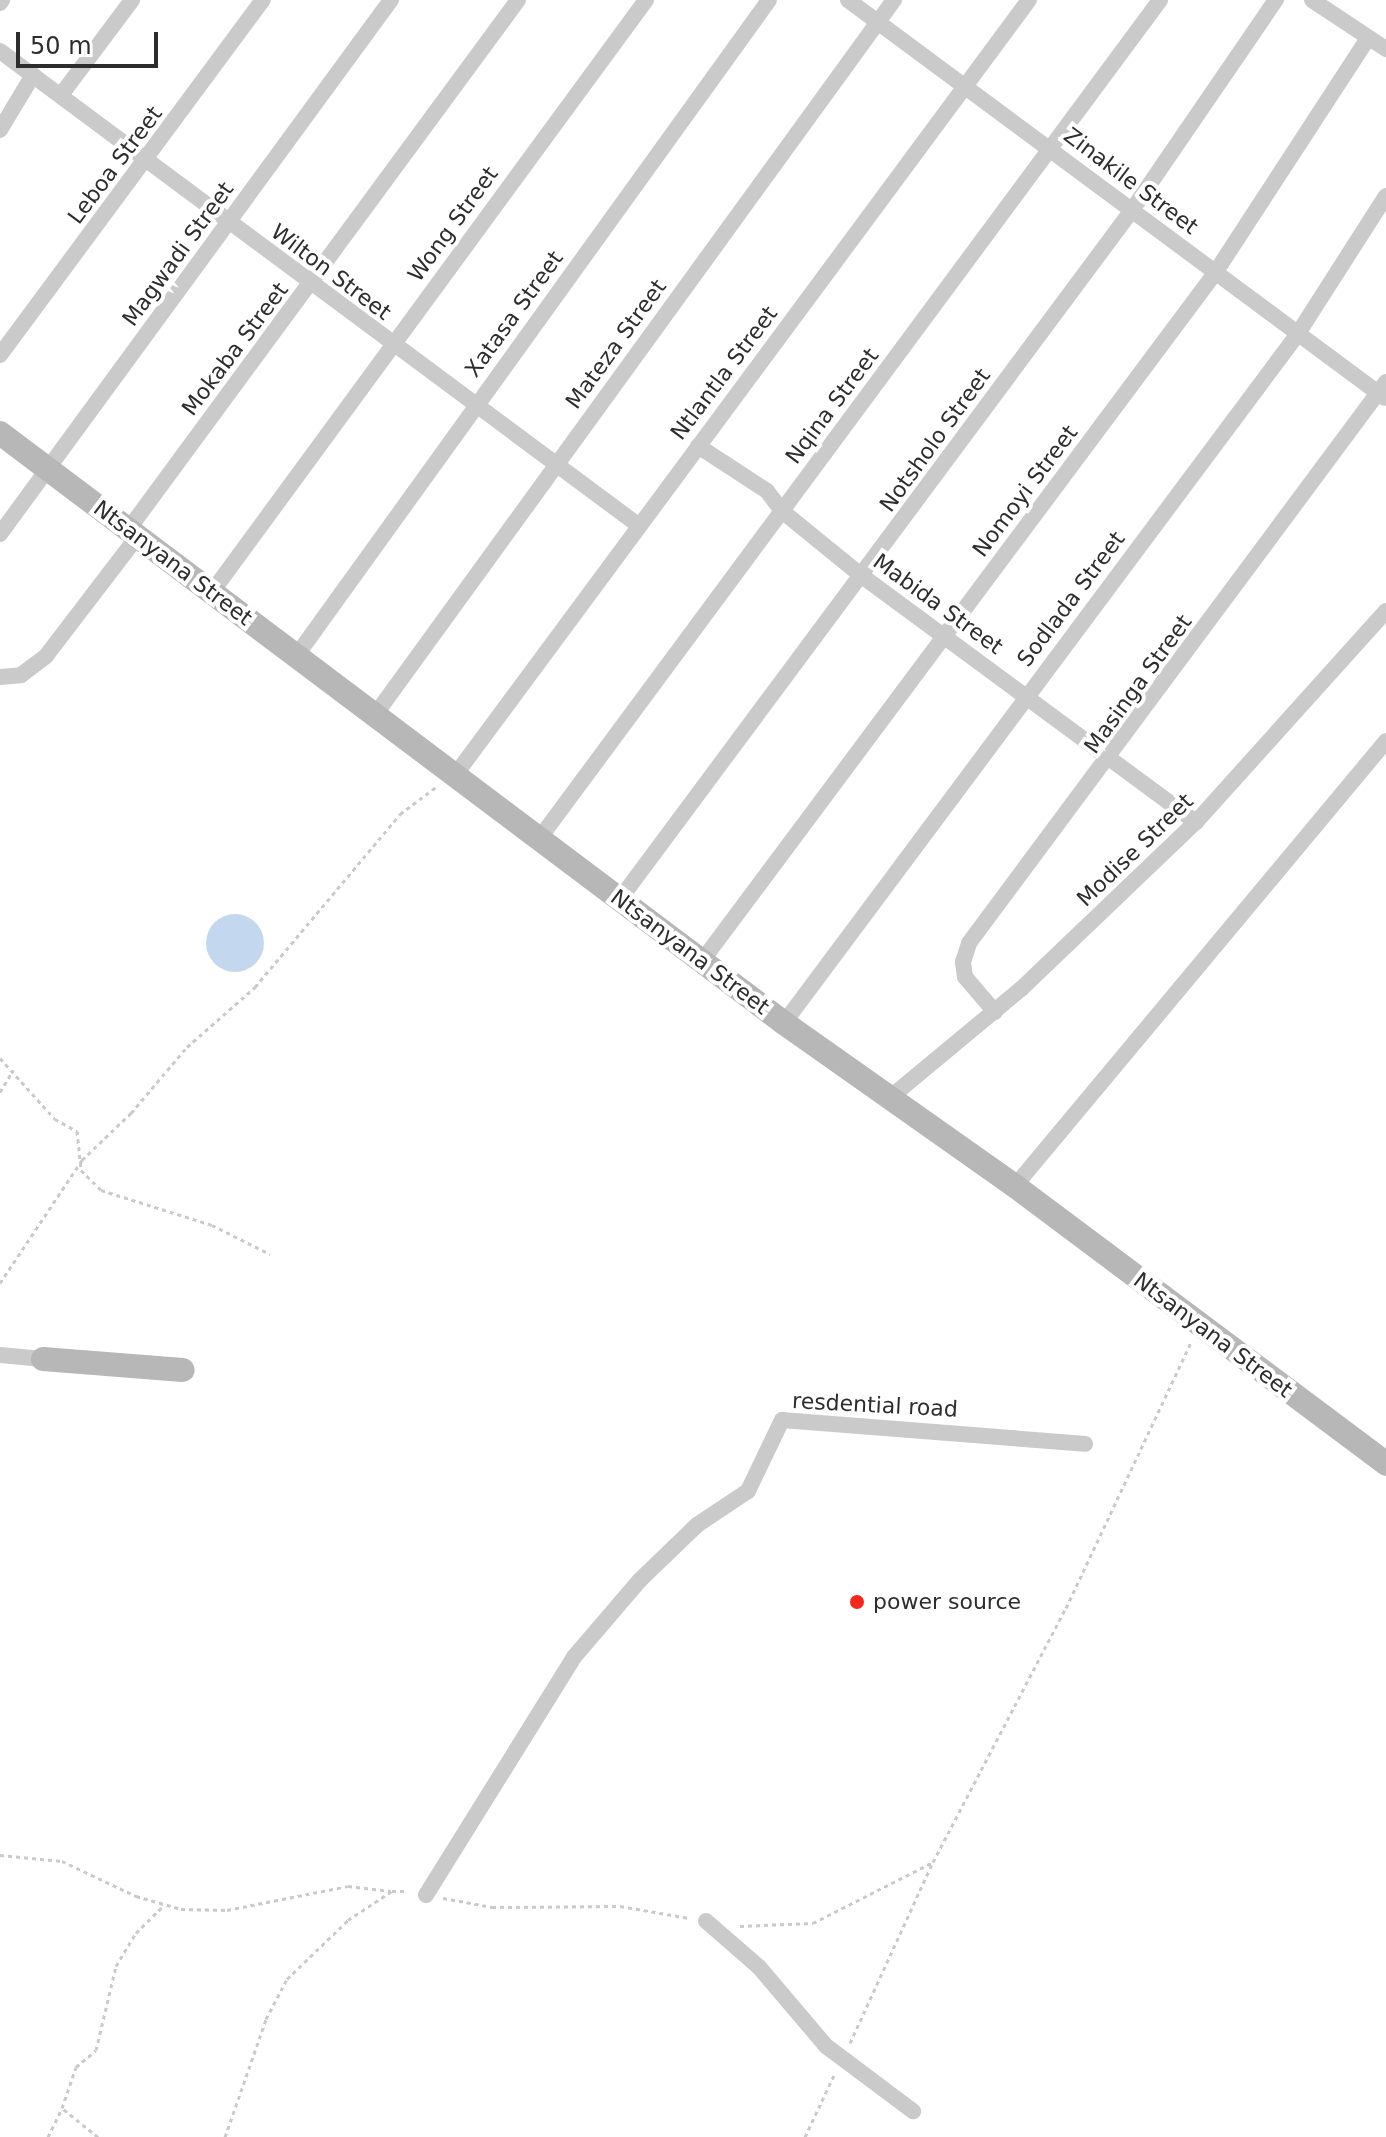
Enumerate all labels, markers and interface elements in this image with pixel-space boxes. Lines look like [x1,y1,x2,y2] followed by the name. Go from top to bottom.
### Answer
[20,16,162,66] scale bar
[30,32,92,60] text: 50 m
[62,101,168,229] street label: Leboa Street
[1059,122,1203,240] street label: Zinakile Street
[402,161,504,287] street label: Wong Street
[117,177,239,331] street label: Magwadi Street
[266,218,396,326] street label: Wilton Street
[459,246,569,382] street label: Xatasa Street
[560,274,672,414] street label: Mateza Street
[176,277,294,421] street label: Mokaba Street
[665,301,783,445] street label: Ntlantla Street
[780,343,884,469] street label: Nqina Street
[874,363,996,517] street label: Notsholo Street
[967,420,1083,562] street label: Nomoyi Street
[88,495,258,631] street label: Ntsanyana Street
[1012,526,1130,672] street label: Sodlada Street
[868,548,1008,660] street label: Mabida Street
[1079,609,1197,759] street label: Masinga Street
[1071,788,1199,912] street label: Modise Street
[605,884,775,1020] street label: Ntsanyana Street
[1128,1267,1298,1403] street label: Ntsanyana Street
[792,1387,958,1423] street label: resdential road
[873,1589,1021,1615] place label: power source
[848,1593,866,1611] marker: power source

